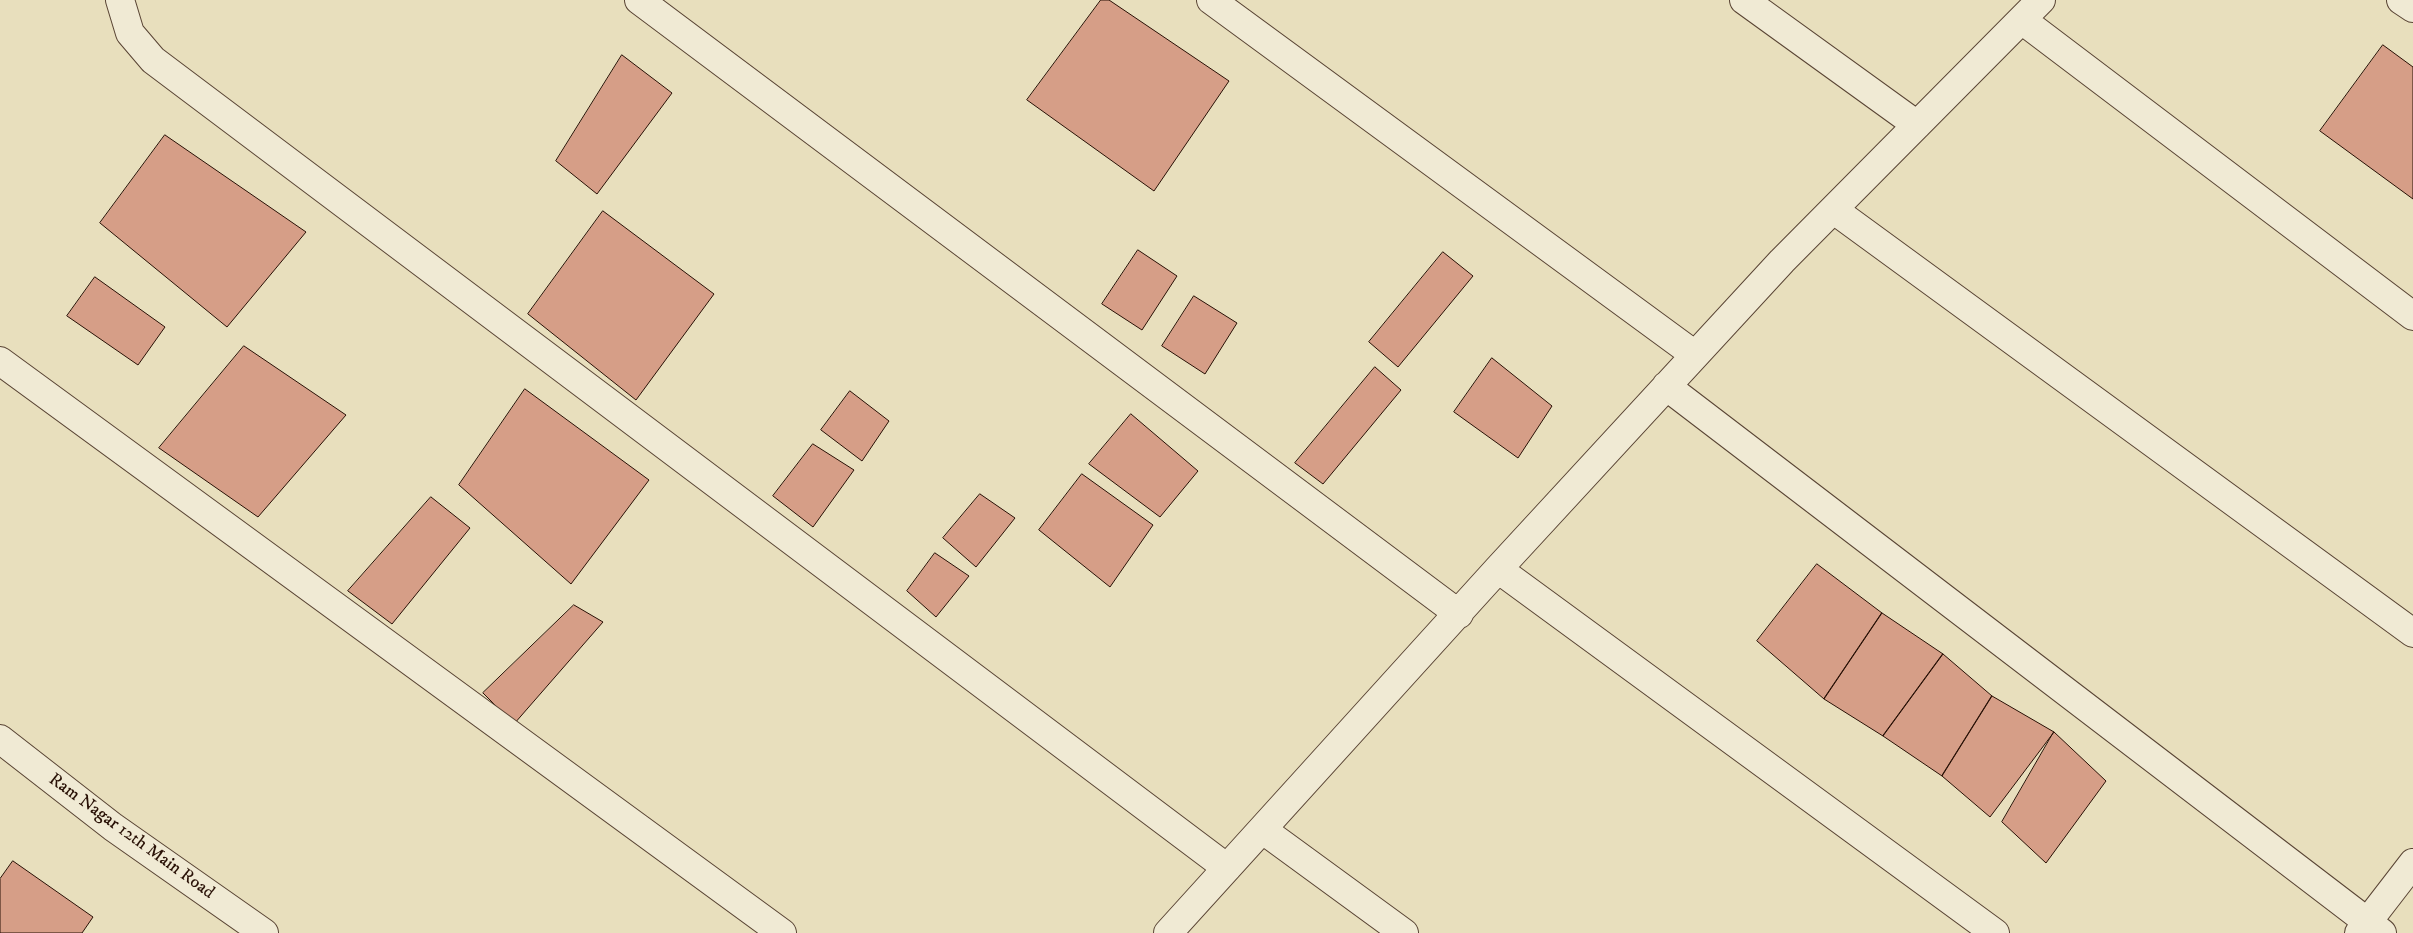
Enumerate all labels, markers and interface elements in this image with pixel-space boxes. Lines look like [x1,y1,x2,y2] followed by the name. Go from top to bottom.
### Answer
[44,770,218,904] street label: Ram Nagar 12th Main Road

